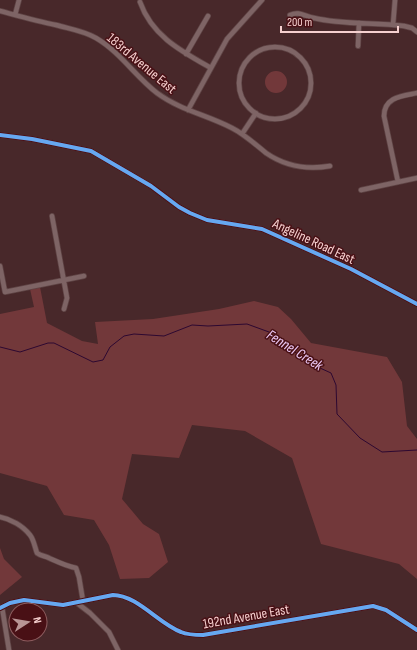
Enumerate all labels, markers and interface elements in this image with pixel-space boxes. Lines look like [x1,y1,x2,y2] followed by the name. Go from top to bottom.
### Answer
[281,8,398,34] scale bar
[287,15,313,30] text: 200 m
[103,29,180,97] street label: 183rd Avenue East
[269,215,358,268] street label: Angeline Road East
[263,326,327,375] water label: Fennel Creek
[201,601,291,632] street label: 192nd Avenue East
[8,602,48,642] north arrow
[30,616,44,624] text: N

